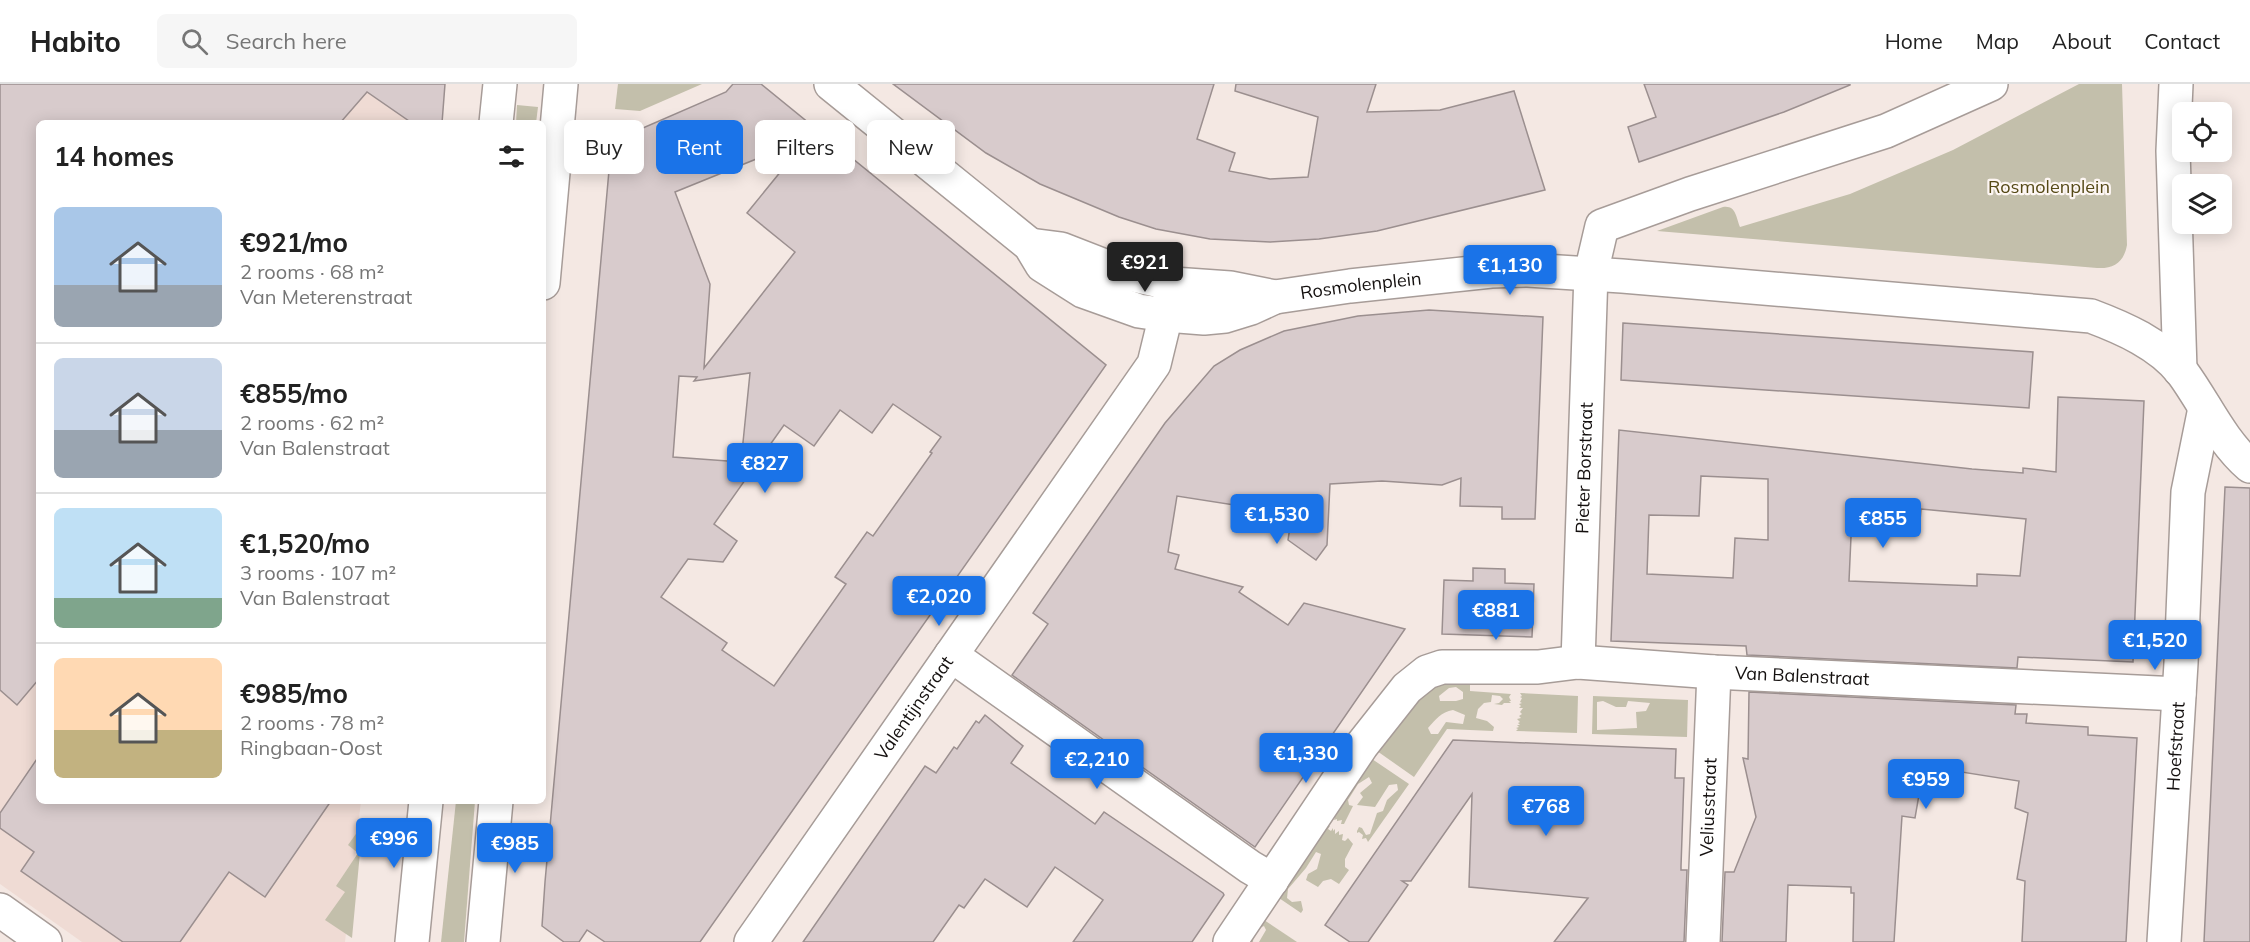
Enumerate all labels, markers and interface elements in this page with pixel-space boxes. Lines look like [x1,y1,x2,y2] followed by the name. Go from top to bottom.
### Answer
[157,14,577,68] search box
[30,24,121,59] text: Habito
[178,25,211,58] icon: search
[226,27,347,55] text: Search here
[1885,28,1943,54] text: Home
[1976,28,2019,54] text: Map
[2052,28,2111,54] text: About
[2144,28,2220,54] text: Contact
[2172,102,2232,234] map controls
[2172,102,2232,162] button: locate
[564,120,644,174] chip: Buy
[656,120,743,174] chip: Rent
[755,120,855,174] chip: Filters
[867,120,955,174] chip: New
[54,140,174,173] text: 14 homes
[495,140,528,173] icon: filters
[2172,174,2232,234] button: layers
[1988,175,2110,198] park label: Rosmolenplein
[240,226,348,259] text: €921/mo
[102,231,174,303] icon: home
[1109,242,1181,293] pin: €921
[1461,245,1559,296] pin: €1,130
[1121,249,1169,274] text: €921
[1478,252,1542,277] text: €1,130
[240,259,384,284] text: 2 rooms · 68 m²
[1299,266,1423,304] street label: Rosmolenplein
[240,284,412,309] text: Van Meterenstraat
[240,377,348,410] text: €855/mo
[102,382,174,454] icon: home
[1570,402,1598,534] street label: Pieter Borstraat
[240,410,384,435] text: 2 rooms · 62 m²
[240,435,390,460] text: Van Balenstraat
[729,443,801,494] pin: €827
[741,450,789,475] text: €827
[1228,494,1326,545] pin: €1,530
[1847,498,1919,549] pin: €855
[1245,501,1309,526] text: €1,530
[1859,505,1907,530] text: €855
[240,527,370,560] text: €1,520/mo
[102,532,174,604] icon: home
[240,560,396,585] text: 3 rooms · 107 m²
[890,576,988,627] pin: €2,020
[907,583,971,608] text: €2,020
[240,585,390,610] text: Van Balenstraat
[1460,590,1532,641] pin: €881
[1472,597,1520,622] text: €881
[2106,620,2204,671] pin: €1,520
[2123,627,2187,652] text: €1,520
[869,651,958,765] street label: Valentijnstraat
[1734,661,1870,690] street label: Van Balenstraat
[240,677,348,710] text: €985/mo
[102,682,174,754] icon: home
[2161,701,2190,792] street label: Hoefstraat
[240,710,384,735] text: 2 rooms · 78 m²
[1257,733,1355,784] pin: €1,330
[240,735,382,760] text: Ringbaan-Oost
[1048,739,1146,790] pin: €2,210
[1274,740,1338,765] text: €1,330
[1065,746,1129,771] text: €2,210
[1694,757,1721,857] street label: Veliusstraat
[1890,759,1962,810] pin: €959
[1902,766,1950,791] text: €959
[1510,786,1582,837] pin: €768
[1522,793,1570,818] text: €768
[358,818,430,869] pin: €996
[479,823,551,874] pin: €985
[370,825,418,850] text: €996
[491,830,539,855] text: €985

